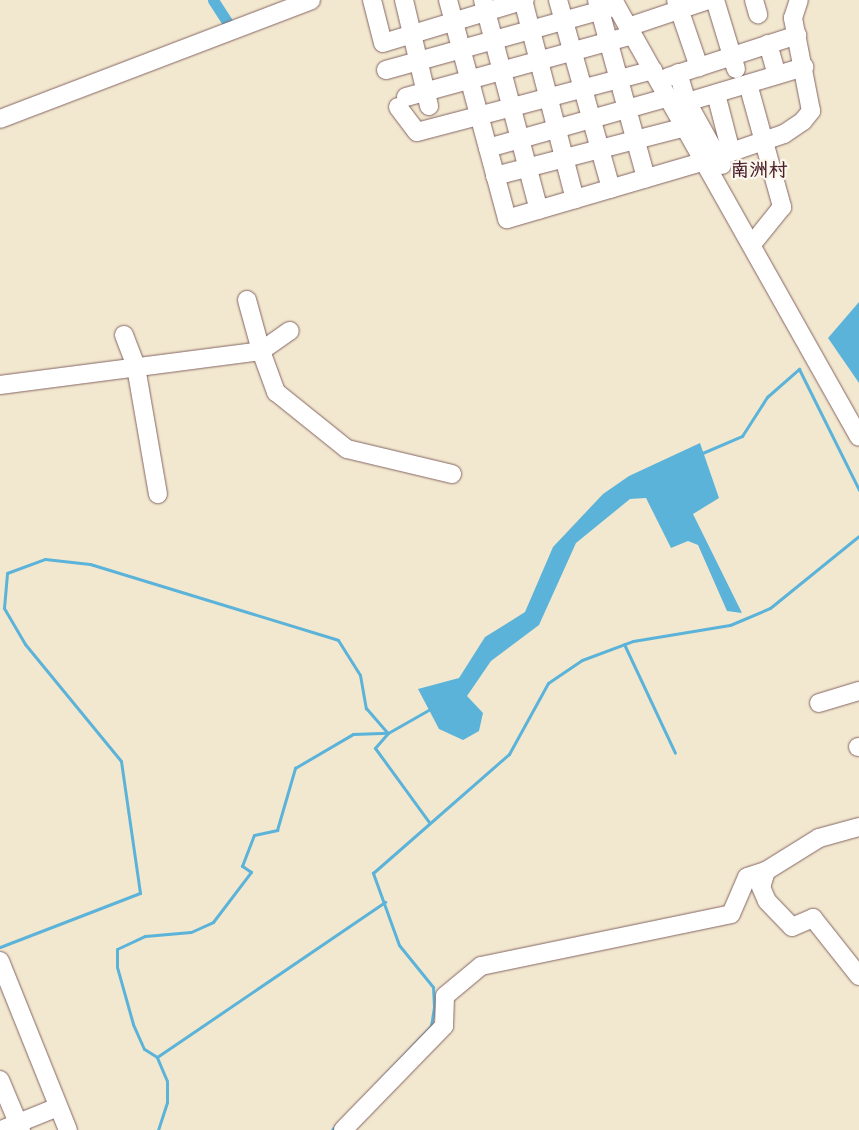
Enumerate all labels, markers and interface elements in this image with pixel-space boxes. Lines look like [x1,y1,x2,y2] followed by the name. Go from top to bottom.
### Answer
[731,160,787,182] district label: 南洲村

